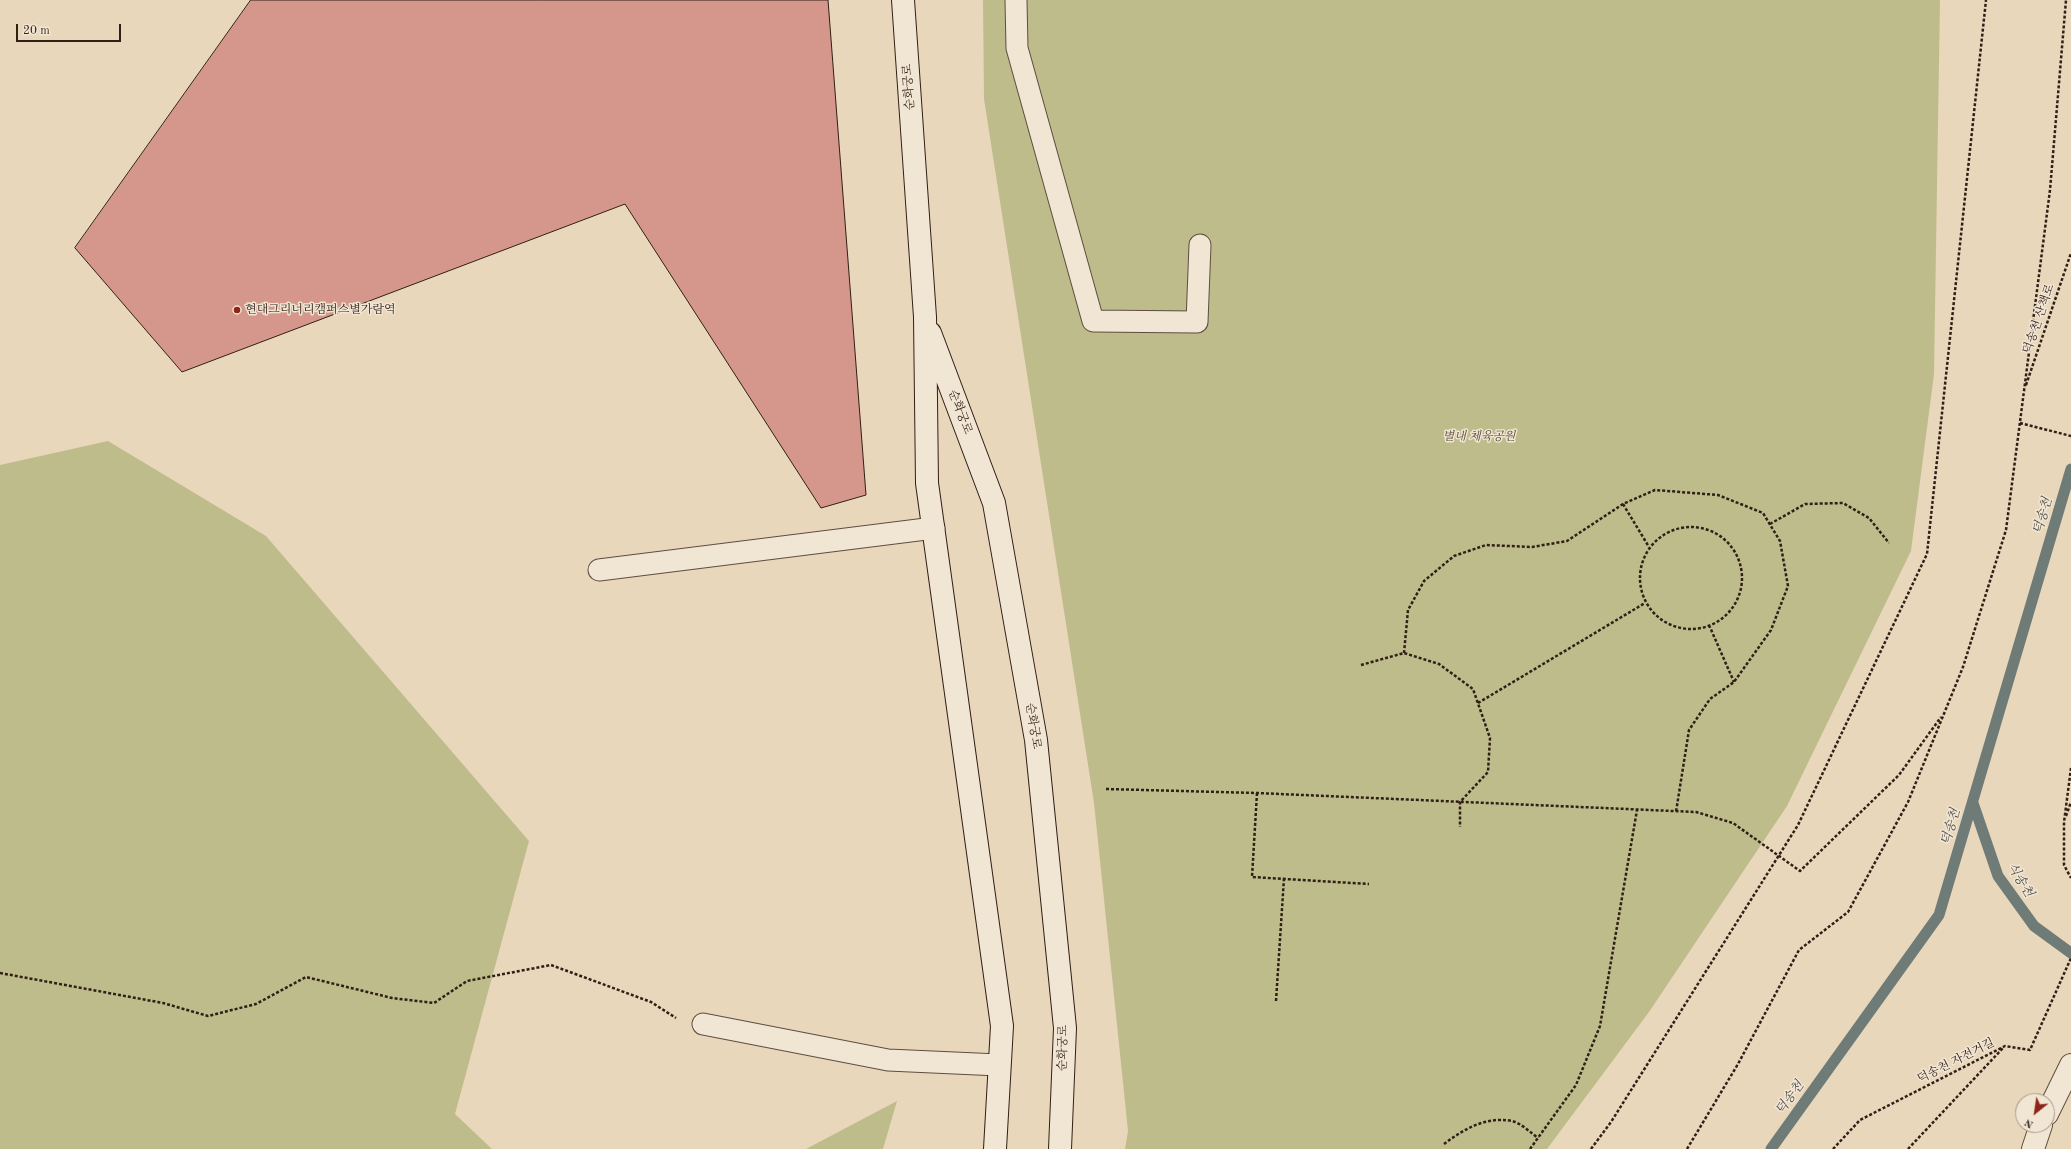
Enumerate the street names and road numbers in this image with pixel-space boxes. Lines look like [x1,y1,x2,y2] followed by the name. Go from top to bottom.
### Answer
[900,63,918,111] street label: 순화궁로
[2020,282,2058,356] street label: 덕송천 산책로
[945,388,975,436] street label: 순화궁로
[1022,702,1044,750] street label: 순화궁로
[1055,1025,1071,1071] street label: 순화궁로
[1915,1035,1997,1087] street label: 덕송천 자전거길

